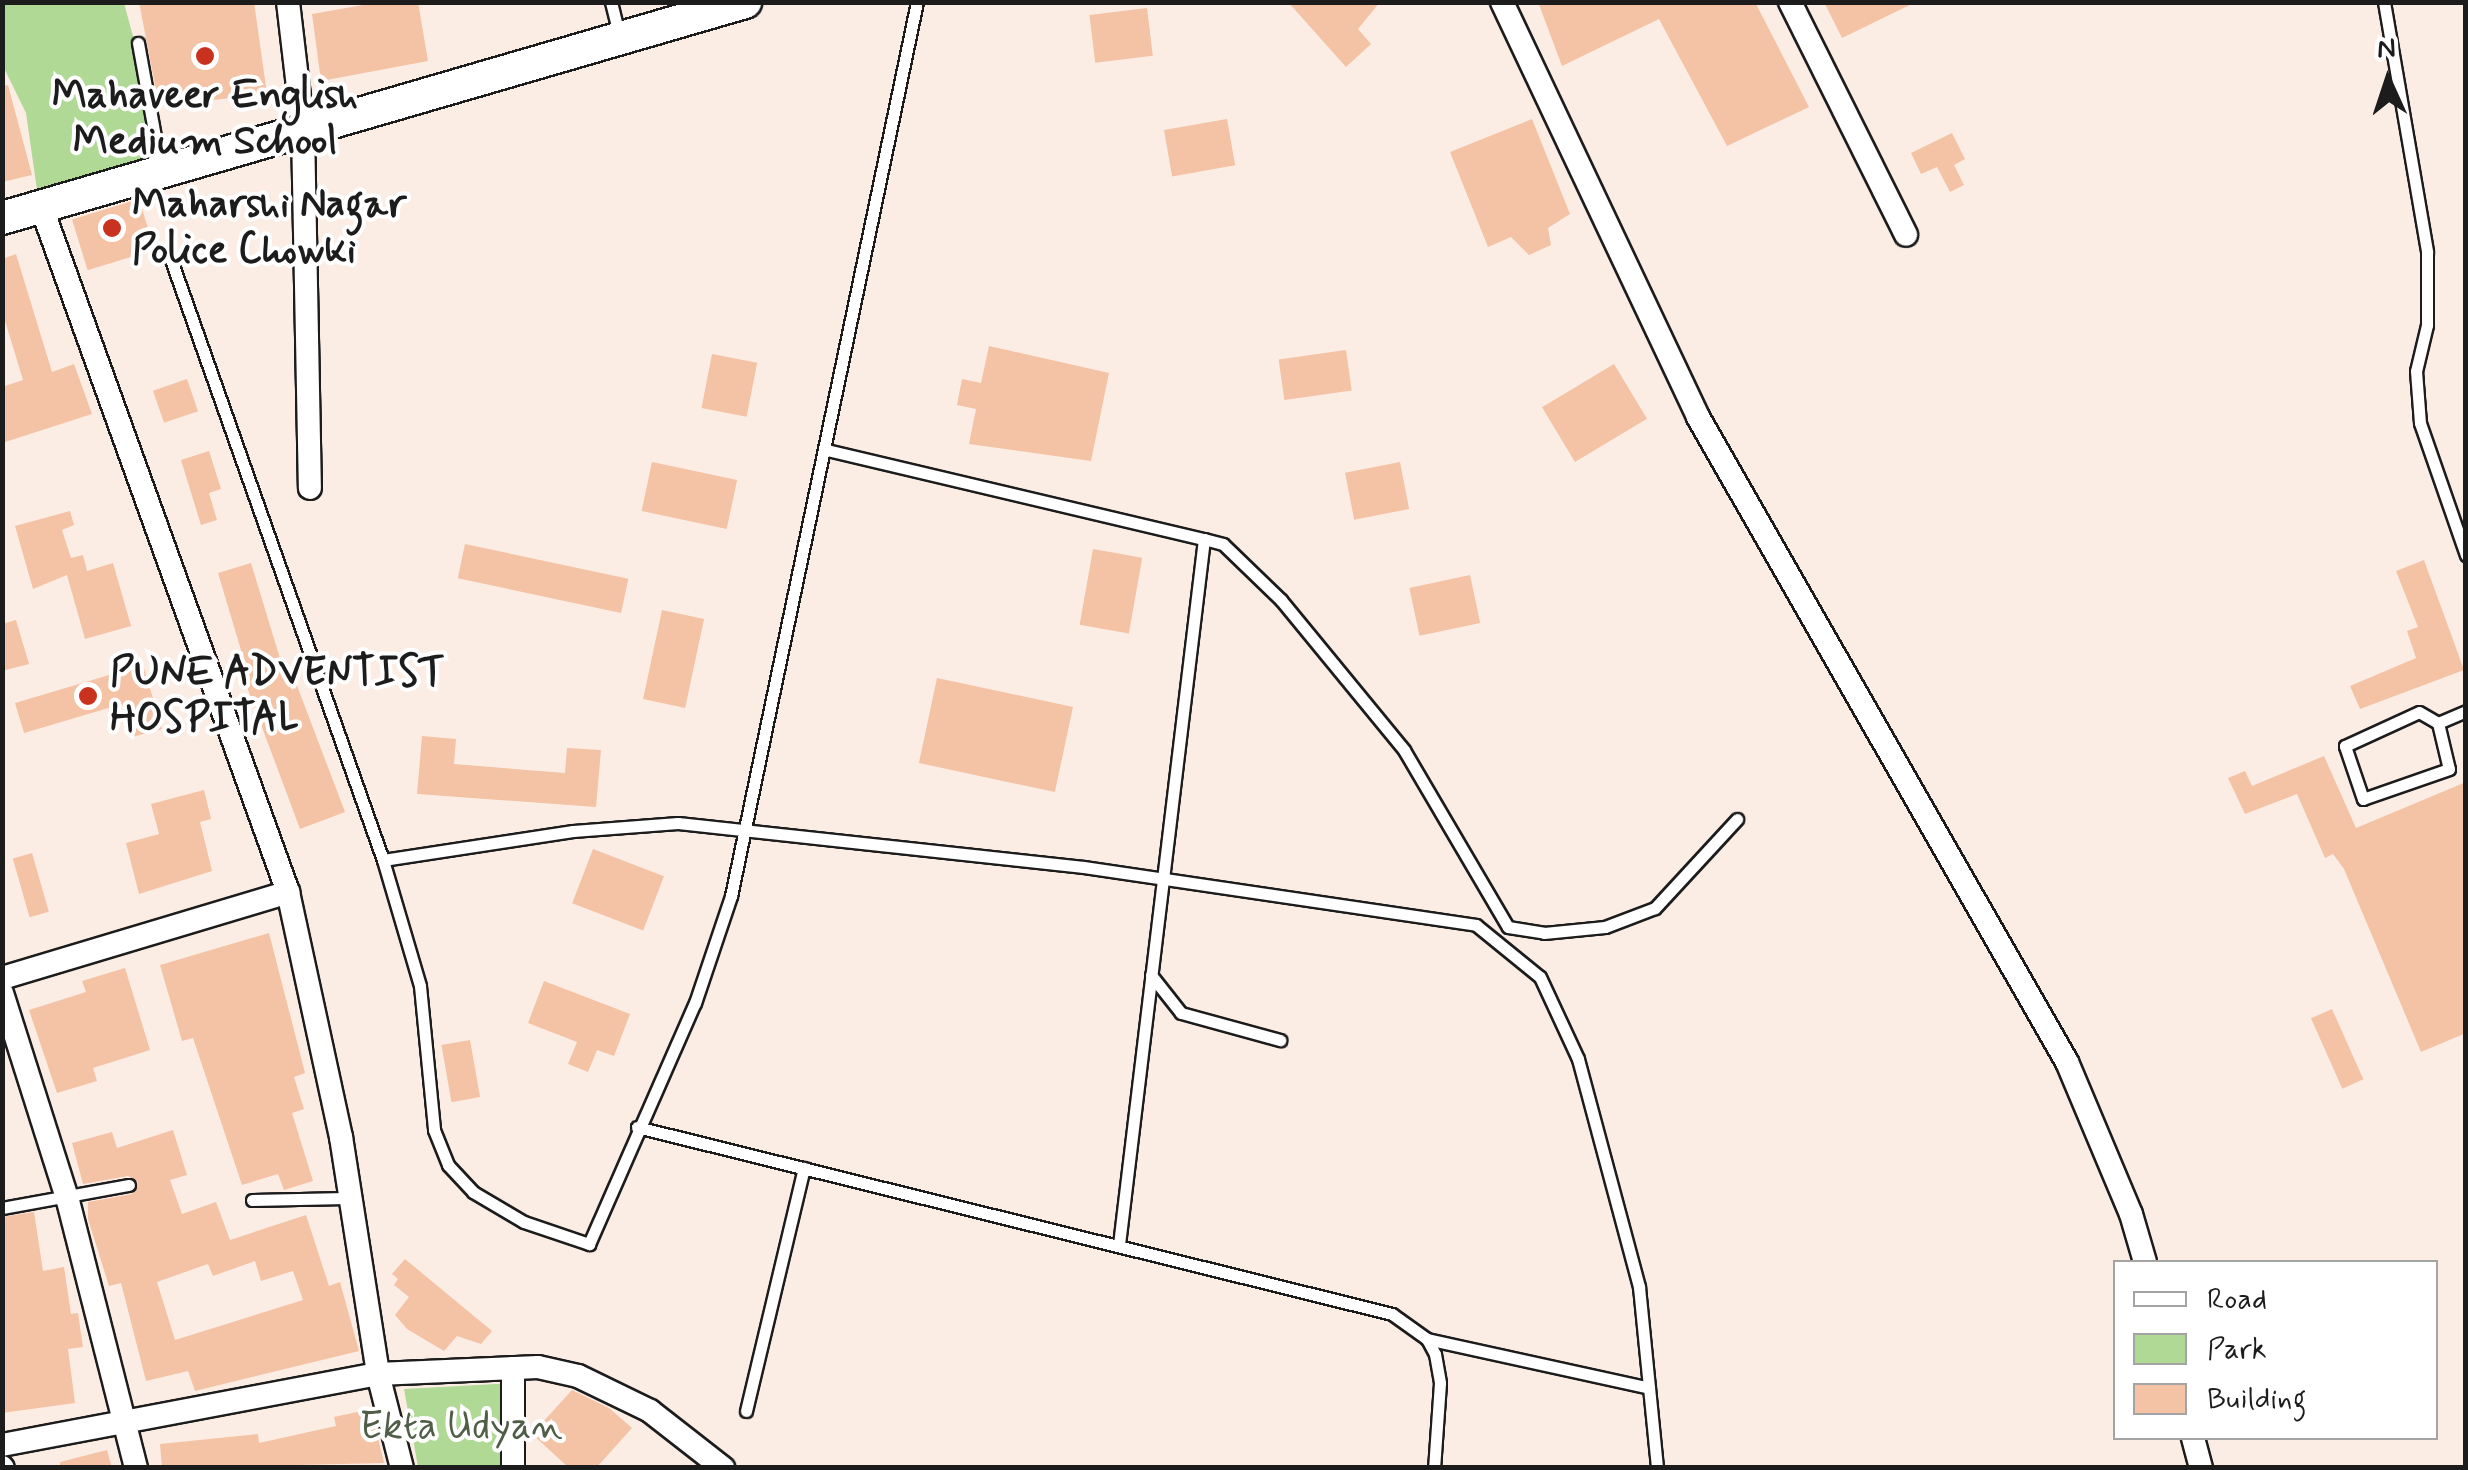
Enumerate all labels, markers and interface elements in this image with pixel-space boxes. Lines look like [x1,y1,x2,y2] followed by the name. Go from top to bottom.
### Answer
[2338,30,2438,130] north arrow
[2376,31,2397,69] text: N
[194,45,216,67] marker: Mahaveer English Medium School
[56,72,354,166] place label: Mahaveer English Medium School
[132,181,404,275] place label: Maharshi Nagar Police Chowki
[101,217,123,239] marker: Maharshi Nagar Police Chowki
[110,649,439,743] place label: PUNE ADVENTIST HOSPITAL
[75,683,101,709] marker: PUNE ADVENTIST HOSPITAL
[2113,1260,2438,1440] legend
[2207,1280,2267,1319] text: Road
[2207,1330,2267,1369] text: Park
[2207,1380,2306,1419] text: Building
[359,1403,563,1451] park label: Ekta Udyan

